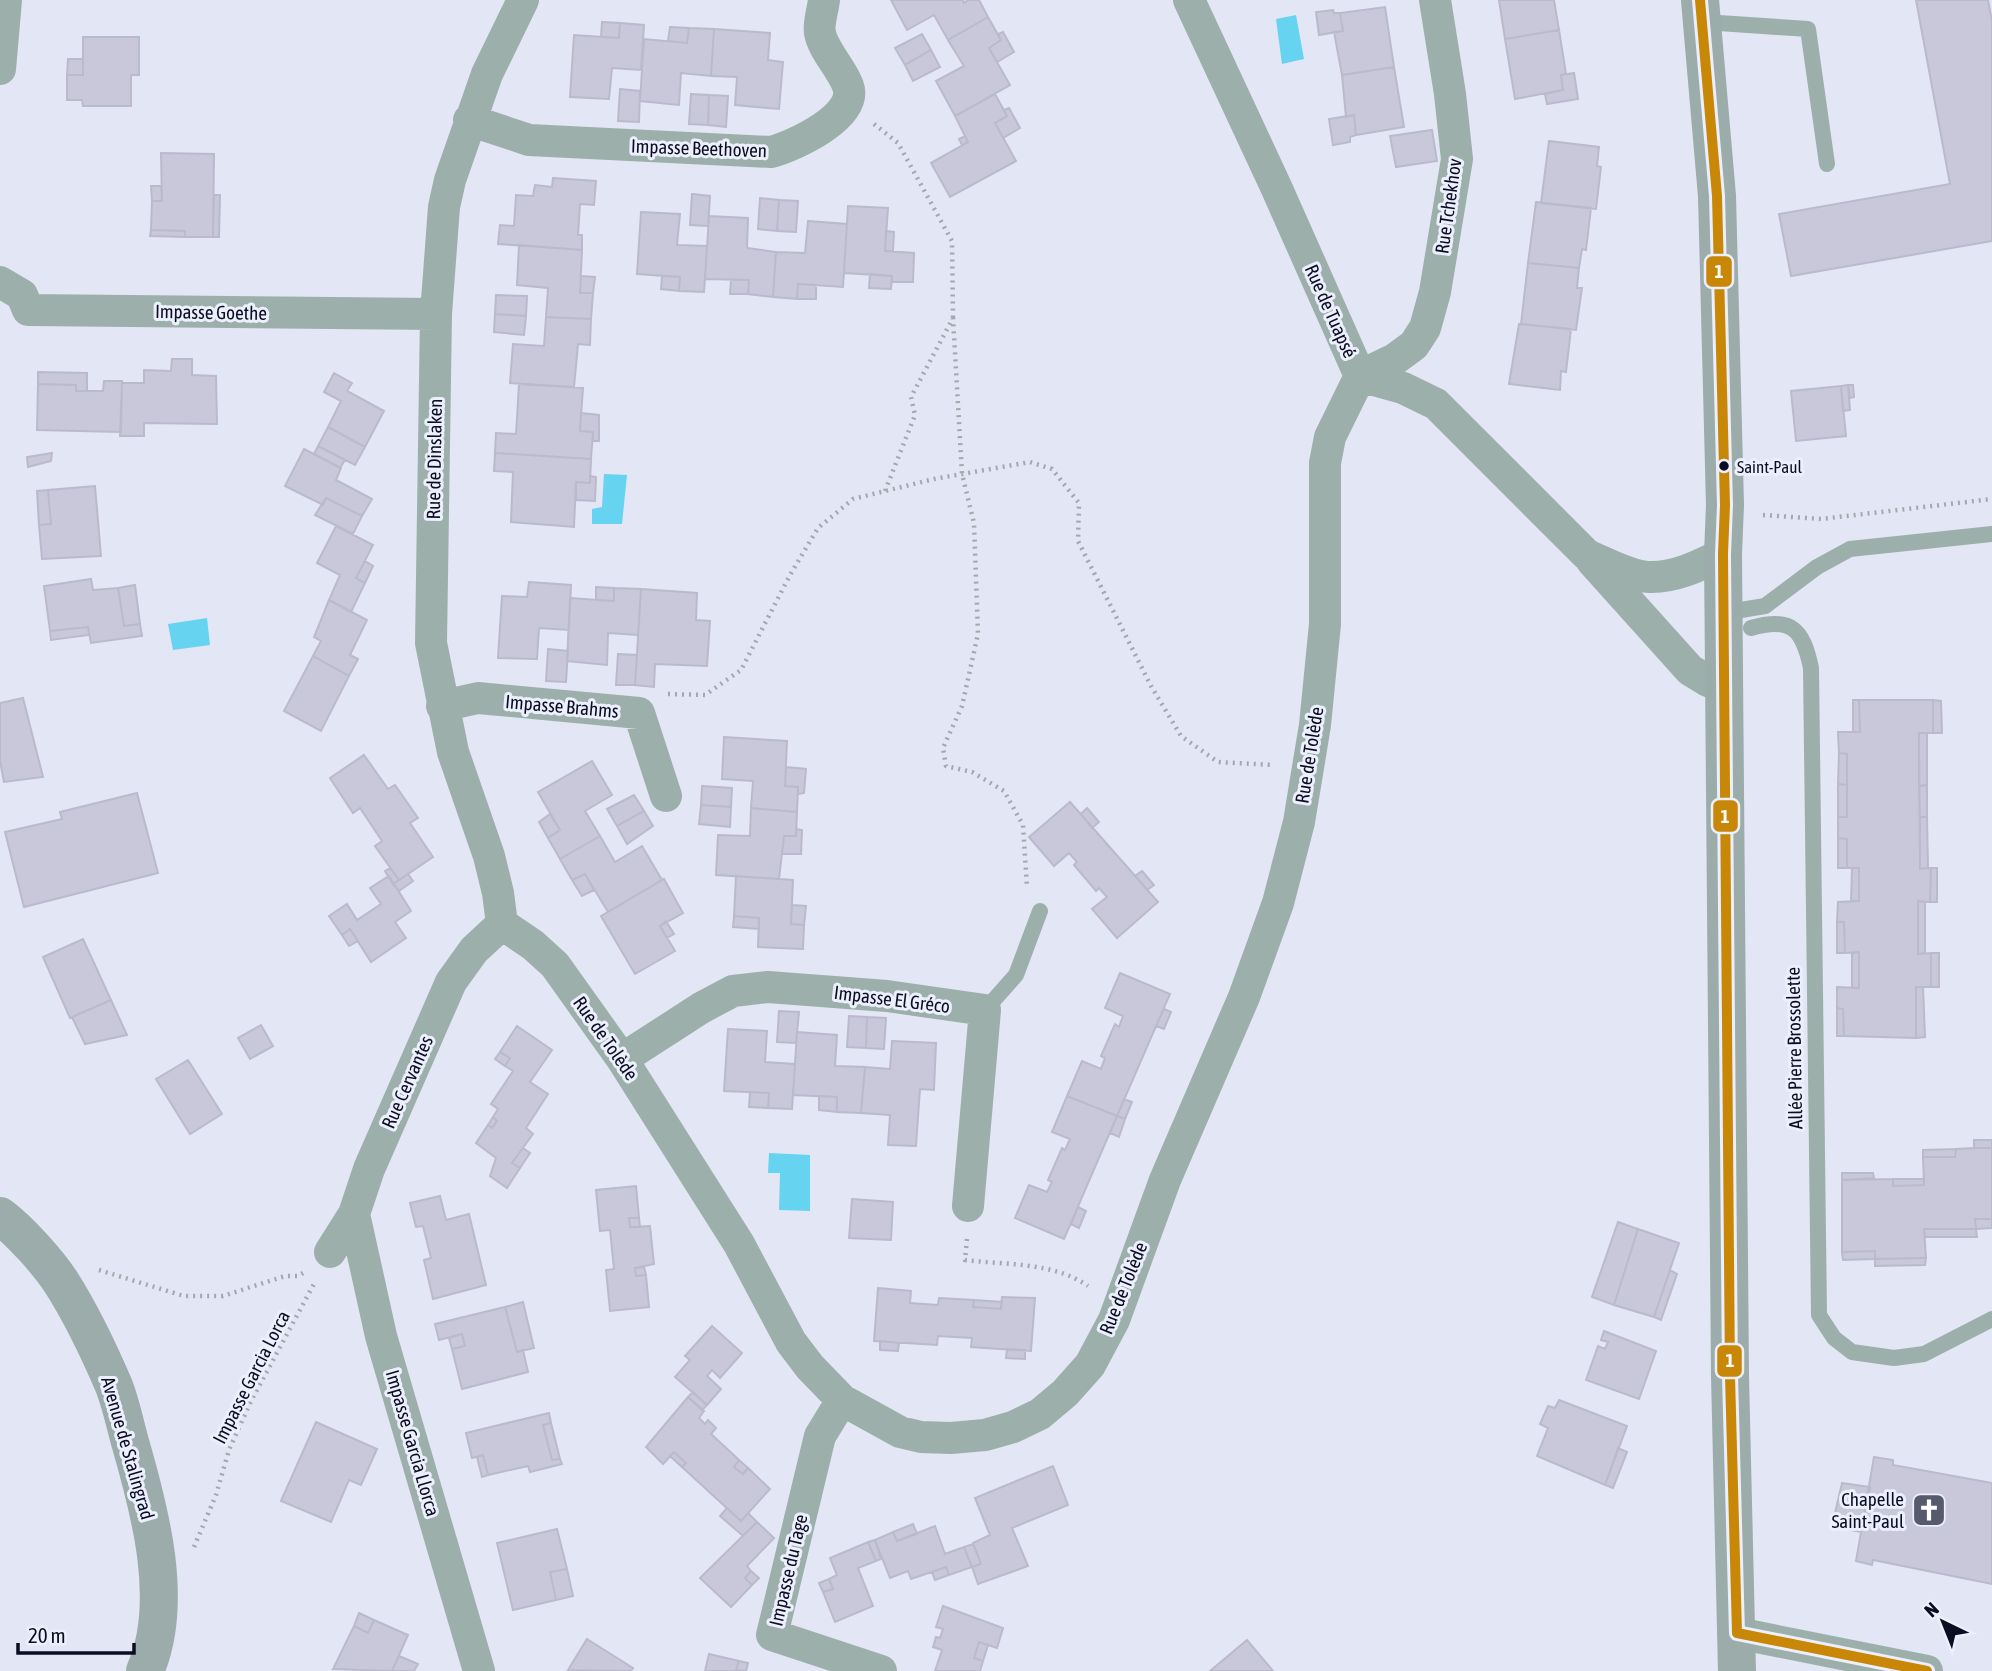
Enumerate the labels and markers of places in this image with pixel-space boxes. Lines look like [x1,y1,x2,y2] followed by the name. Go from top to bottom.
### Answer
[1737,457,1802,477] place label: Saint-Paul
[1717,459,1731,473] marker: Saint-Paul
[1831,1488,1904,1532] place label: Chapelle Saint-Paul
[1910,1491,1948,1529] church icon: Chapelle Saint-Paul

